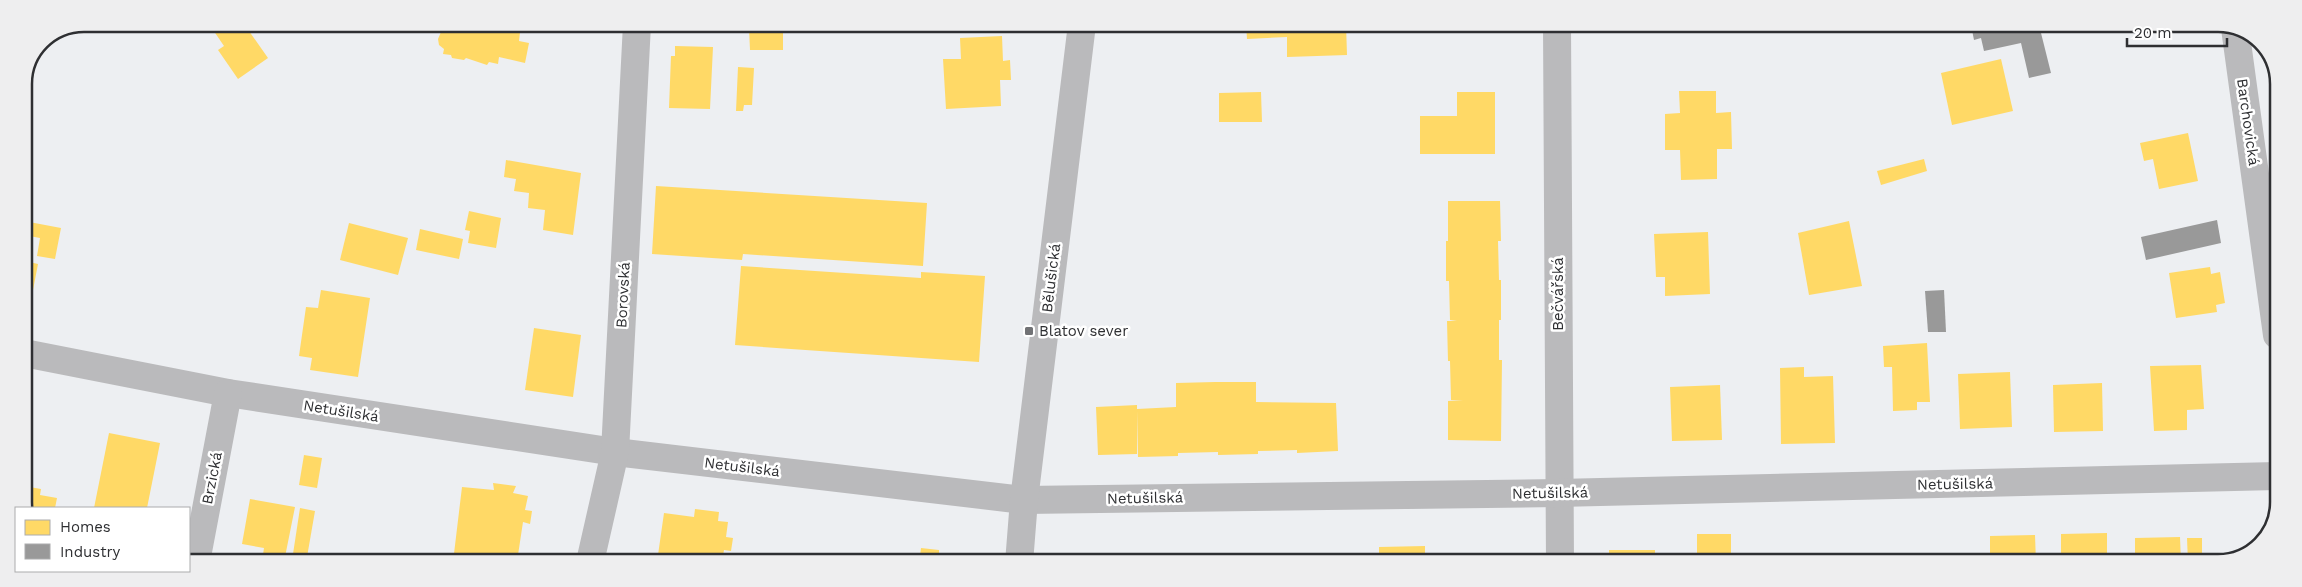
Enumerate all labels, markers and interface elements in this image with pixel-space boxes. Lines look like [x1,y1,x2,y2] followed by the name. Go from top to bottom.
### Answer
[2127,15,2227,47] scale bar
[2134,24,2172,42] text: 20 m
[2233,77,2263,167] street label: Barchovická
[1038,242,1064,314] street label: Bělušická
[1549,257,1567,331] street label: Bečvářská
[612,261,634,328] street label: Borovská
[1039,322,1128,340] place label: Blatov sever
[1023,325,1035,337] marker: Blatov sever
[302,396,380,426] street label: Netušilská
[198,450,226,506] street label: Brzická
[703,453,781,481] street label: Netušilská
[1917,474,1994,494] street label: Netušilská
[1512,483,1589,503] street label: Netušilská
[1107,488,1184,508] street label: Netušilská
[15,507,190,572] legend
[60,518,111,536] text: Homes
[60,543,121,561] text: Industry

